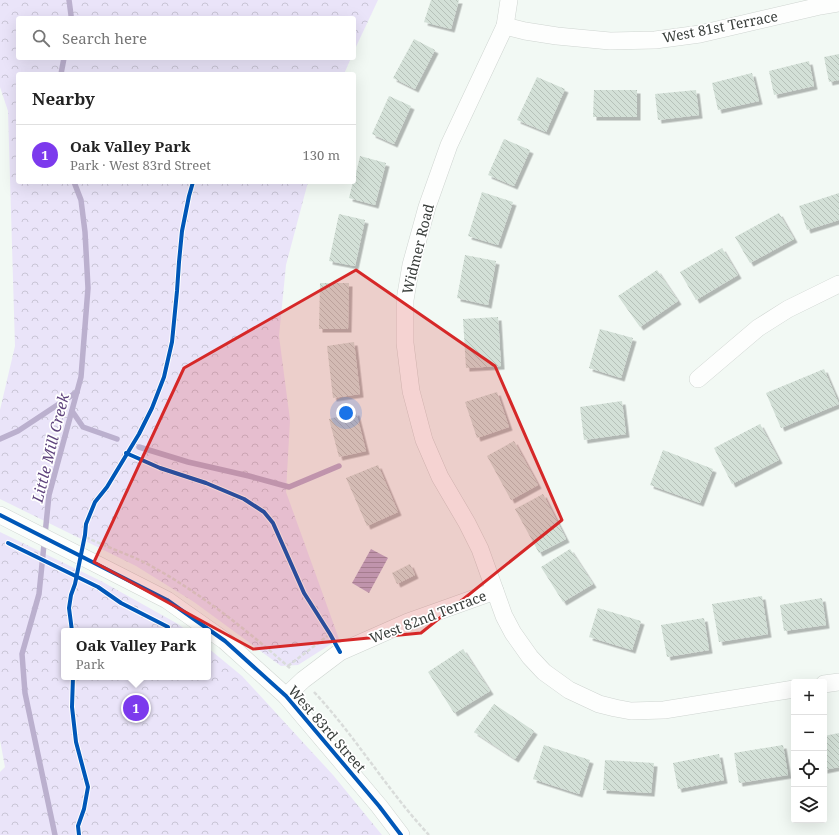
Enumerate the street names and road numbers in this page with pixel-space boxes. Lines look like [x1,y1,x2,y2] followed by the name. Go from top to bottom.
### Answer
[661,6,779,47] street label: West 81st Terrace
[397,201,438,296] street label: Widmer Road
[367,586,489,648] street label: West 82nd Terrace
[284,681,371,776] street label: West 83rd Street

